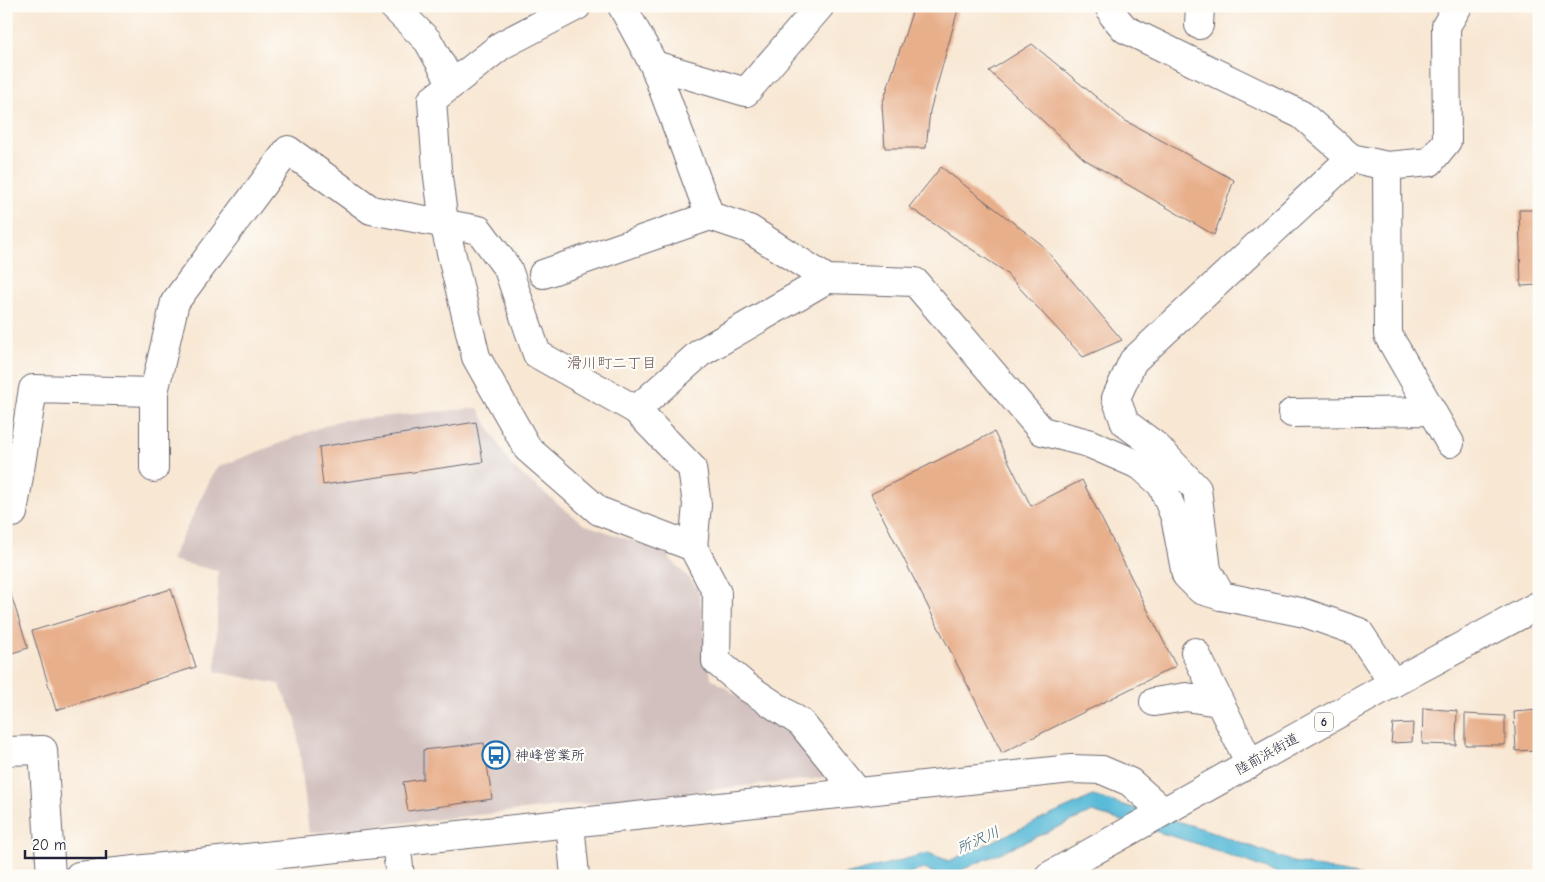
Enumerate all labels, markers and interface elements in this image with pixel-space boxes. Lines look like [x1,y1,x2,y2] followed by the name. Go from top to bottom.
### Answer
[567,354,657,372] district label: 滑川町二丁目
[1315,712,1333,732] road number: 6
[1232,730,1302,778] street label: 陸前浜街道
[481,740,511,770] bus stop icon: 神峰営業所
[515,747,585,764] place label: 神峰営業所
[954,823,1002,857] water label: 所沢川
[25,827,106,859] scale bar
[32,836,66,854] text: 20 m

